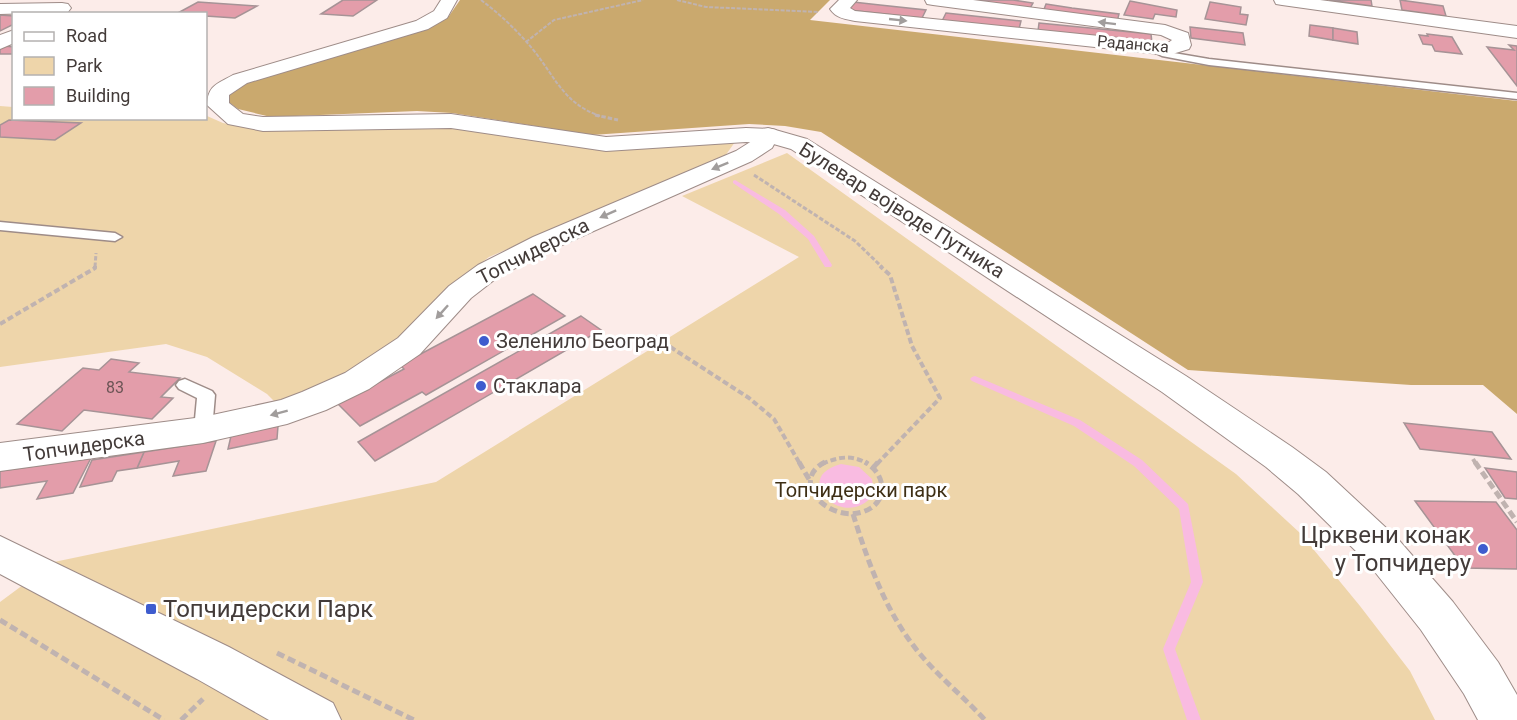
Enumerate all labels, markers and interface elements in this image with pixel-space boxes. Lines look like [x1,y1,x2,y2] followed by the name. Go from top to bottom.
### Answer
[12,12,207,120] legend
[889,15,908,25] one-way arrow
[1098,18,1117,27] one-way arrow
[66,25,107,46] text: Road
[1096,31,1170,57] street label: Раданска
[66,55,103,76] text: Park
[66,85,130,106] text: Building
[795,137,1009,283] street label: Булевар војводе Путника
[711,162,729,171] one-way arrow
[599,209,617,219] one-way arrow
[473,213,593,289] street label: Топчидерска
[436,304,449,319] one-way arrow
[496,329,669,353] place label: Зеленило Београд
[477,334,491,348] marker: Зеленило Београд
[493,374,582,398] place label: Стаклара
[106,378,124,397] house number: 83
[474,379,488,393] marker: Стаклара
[270,408,288,418] one-way arrow
[22,426,146,466] street label: Топчидерска
[775,478,947,502] park label: Топчидерски парк
[1301,521,1472,577] place label: Црквени конак у Топчидеру
[1476,542,1490,556] marker: Црквени конак у Топчидеру
[163,595,373,623] place label: Топчидерски Парк
[144,602,158,616] marker: Топчидерски Парк

